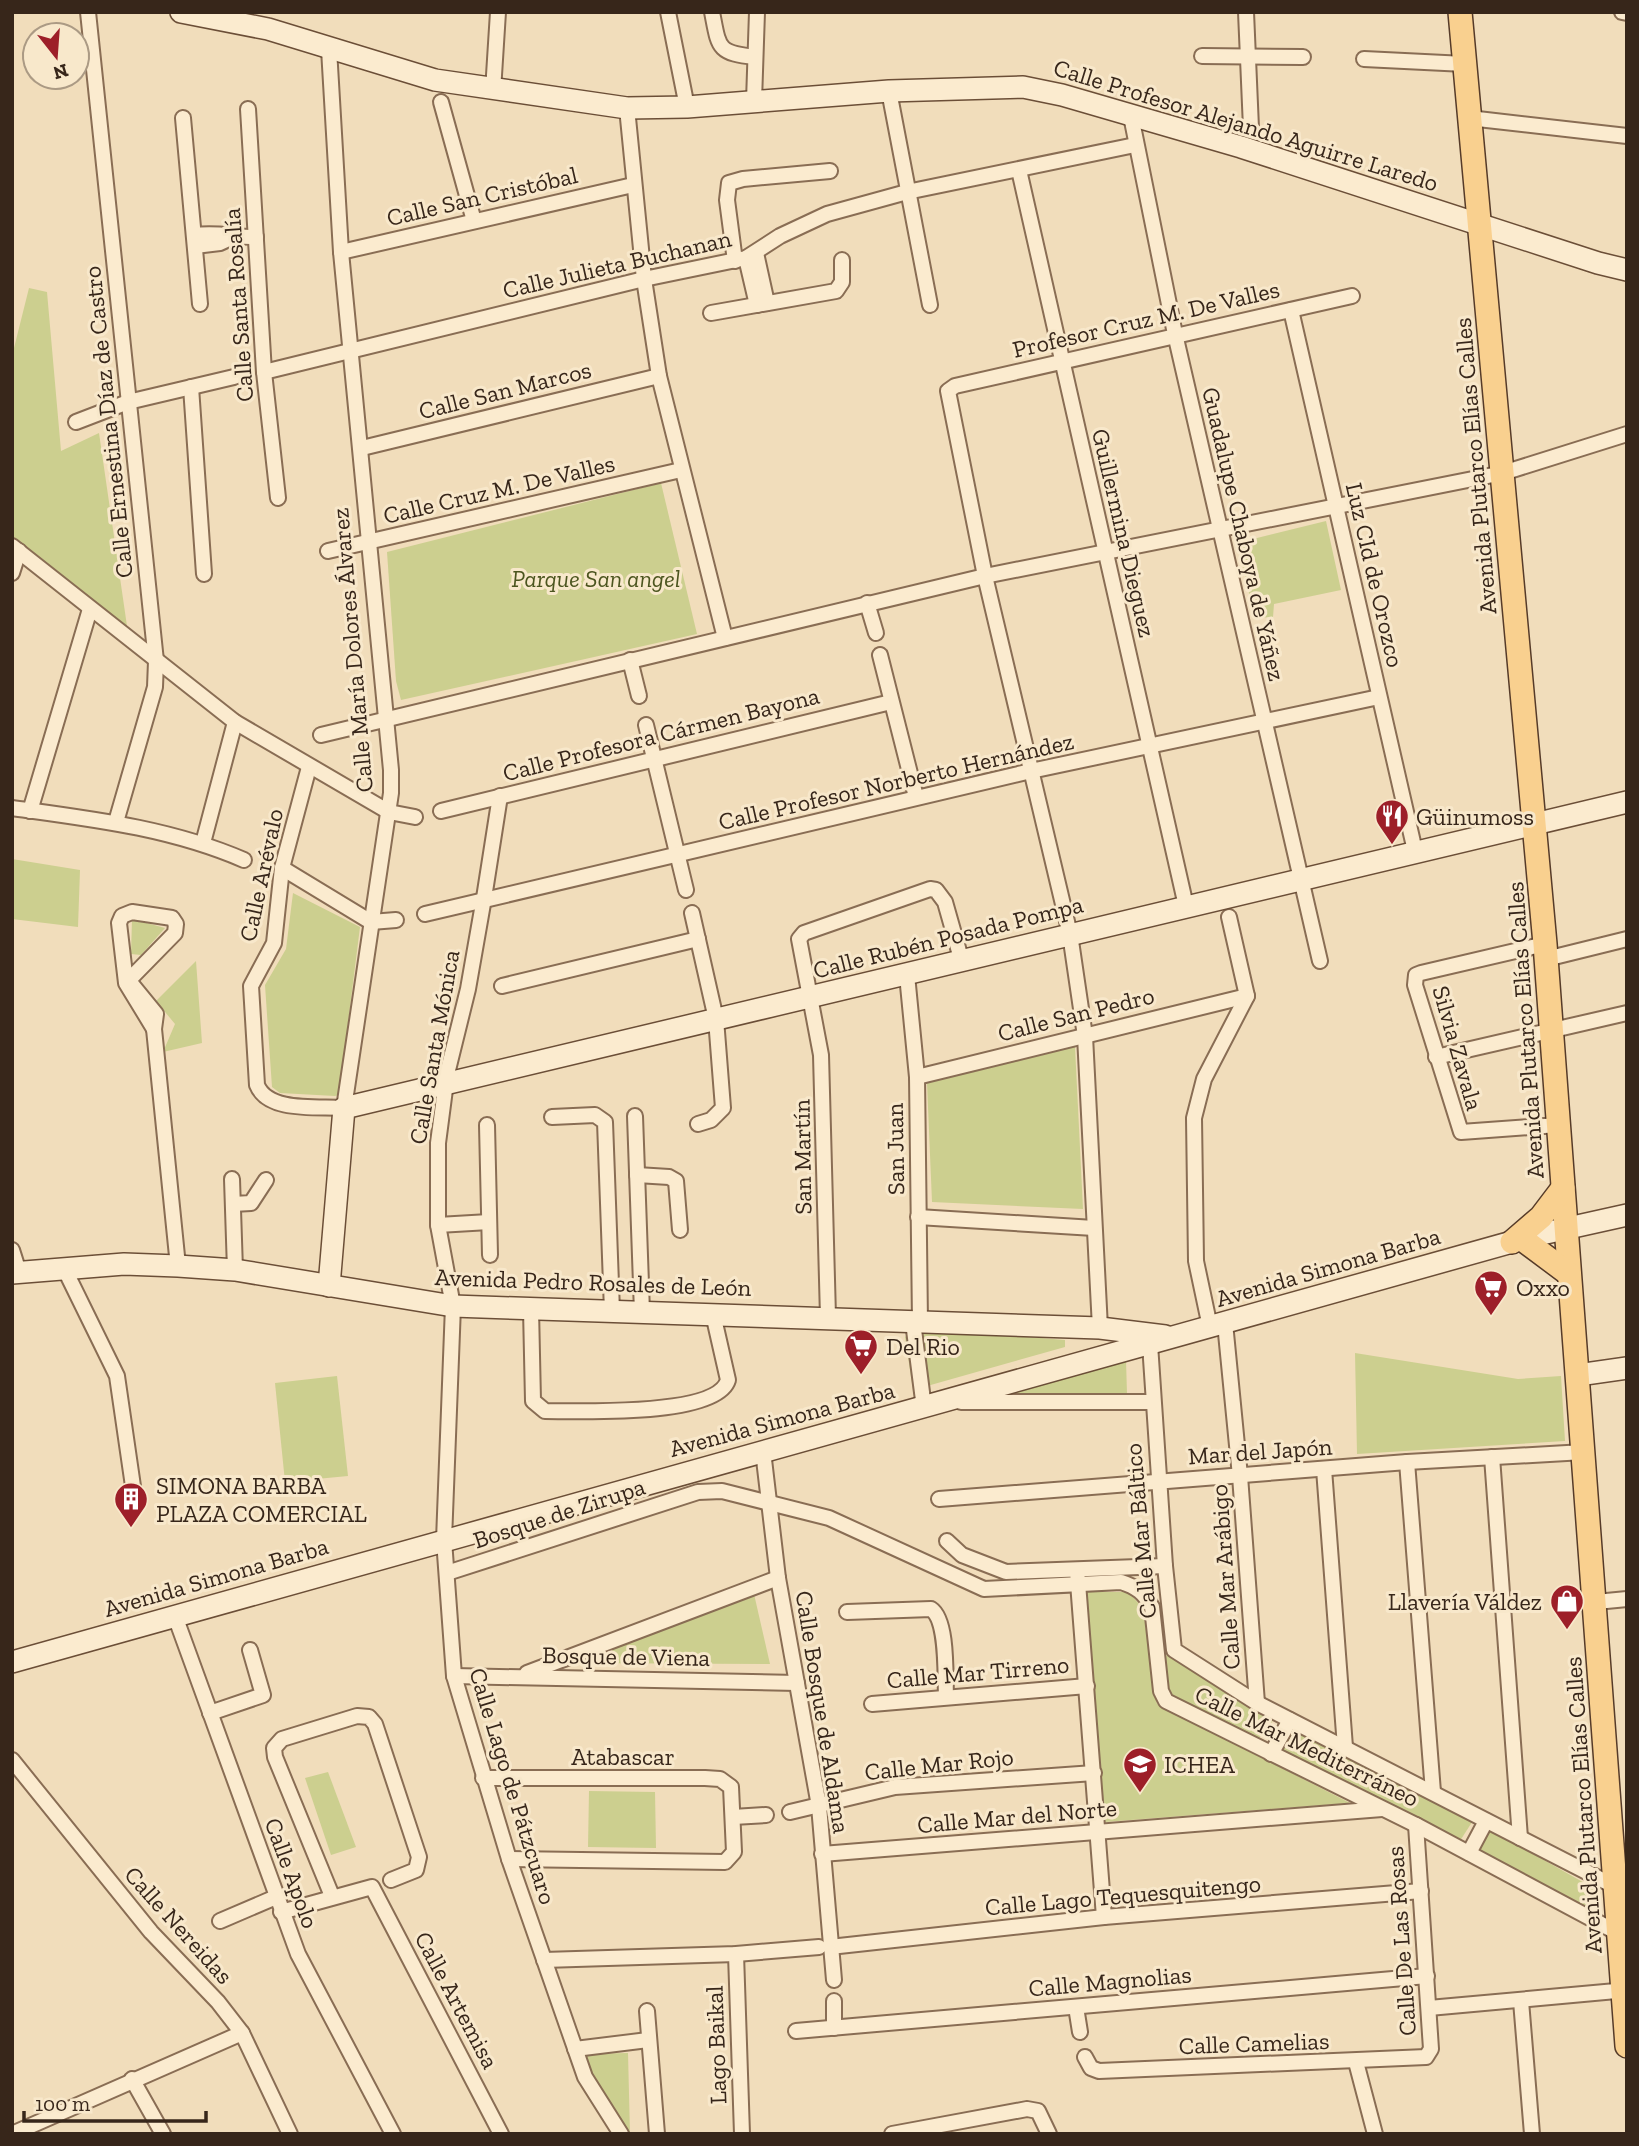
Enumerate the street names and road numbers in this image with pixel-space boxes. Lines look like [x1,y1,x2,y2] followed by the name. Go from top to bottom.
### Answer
[1050,53,1442,197] street label: Calle Profesor Alejando Aguirre Laredo
[384,160,580,232] street label: Calle San Cristóbal
[217,207,259,403] street label: Calle Santa Rosalía
[500,224,734,304] street label: Calle Julieta Buchanan
[77,265,139,579] street label: Calle Ernestina Díaz de Castro
[1010,274,1282,364] street label: Profesor Cruz M. De Valles
[1448,316,1502,616] street label: Avenida Plutarco Elías Calles
[416,355,594,425] street label: Calle San Marcos
[1196,384,1292,684] street label: Guadalupe Chaboya de Yáñez
[1086,426,1162,640] street label: Guillermina Dieguez
[380,448,618,530] street label: Calle Cruz M. De Valles
[1340,480,1410,670] street label: Luz CId de Orozco
[325,507,379,793] street label: Calle María Dolores Álvarez
[500,681,823,787] street label: Calle Profesora Cármen Bayona
[716,726,1076,836] street label: Calle Profesor Norberto Hernández
[233,806,289,944] street label: Calle Arévalo
[1500,880,1550,1180] street label: Avenida Plutarco Elías Calles
[810,889,1086,985] street label: Calle Rubén Posada Pompa
[403,947,465,1146] street label: Calle Santa Mónica
[995,981,1157,1047] street label: Calle San Pedro
[1426,982,1490,1114] street label: Silvia Zavala
[786,1099,818,1215] street label: San Martín
[880,1102,910,1195] street label: San Juan
[1212,1221,1444,1313] street label: Avenida Simona Barba
[434,1262,752,1302] street label: Avenida Pedro Rosales de León
[666,1375,898,1463] street label: Avenida Simona Barba
[1187,1431,1333,1471] street label: Mar del Japón
[1118,1442,1162,1620] street label: Calle Mar Báltico
[469,1471,649,1554] street label: Bosque de Zirupa
[1204,1483,1246,1671] street label: Calle Mar Arábigo
[100,1531,332,1623] street label: Avenida Simona Barba
[790,1589,857,1836] street label: Calle Bosque de Aldama
[542,1640,711,1672] street label: Bosque de Viena
[886,1650,1070,1694] street label: Calle Mar Tirreno
[1558,1655,1608,1955] street label: Avenida Plutarco Elías Calles
[463,1664,563,1908] street label: Calle Lago de Pátzcuaro
[1190,1679,1424,1813] street label: Calle Mar Mediterráneo
[571,1742,675,1771] street label: Atabascar
[863,1742,1015,1786] street label: Calle Mar Rojo
[916,1793,1118,1839] street label: Calle Mar del Norte
[259,1814,325,1932] street label: Calle Apolo
[1380,1845,1422,2037] street label: Calle De Las Rosas
[119,1860,239,1990] street label: Calle Nereidas
[984,1868,1262,1922] street label: Calle Lago Tequesquitengo
[409,1926,505,2074] street label: Calle Artemisa
[1027,1959,1193,2003] street label: Calle Magnolias
[699,1985,733,2105] street label: Lago Baikal
[1178,2026,1330,2060] street label: Calle Camelias

